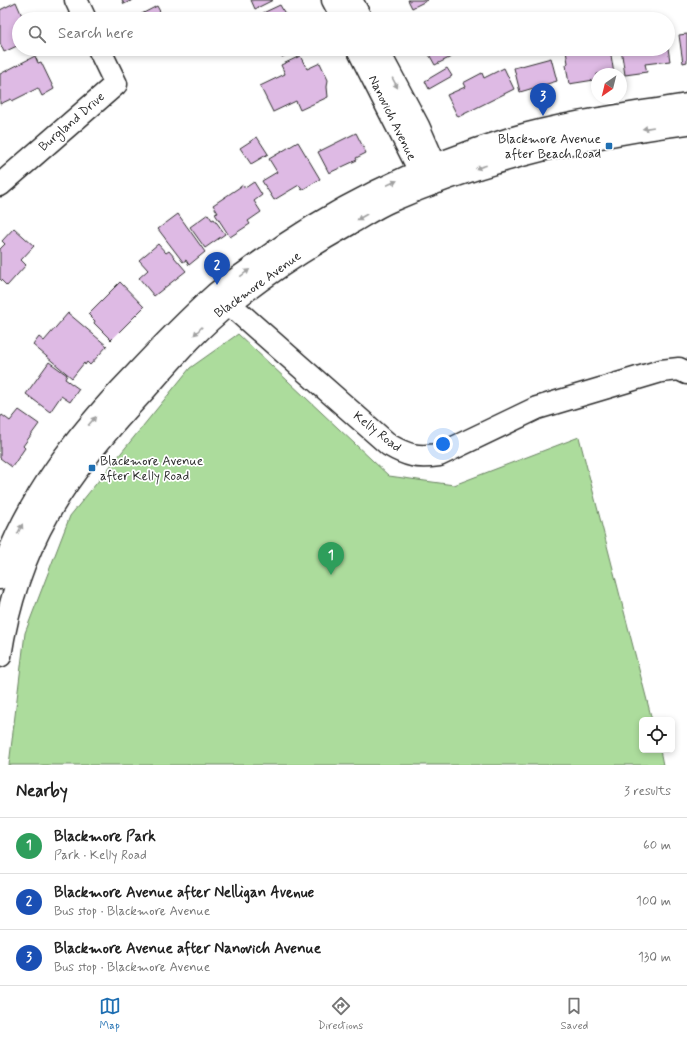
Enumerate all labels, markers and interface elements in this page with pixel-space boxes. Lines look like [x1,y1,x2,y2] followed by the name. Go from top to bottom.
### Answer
[12,12,675,56] search box
[26,23,48,45] icon: search
[58,24,134,44] text: Search here
[591,68,627,104] north arrow
[364,73,420,163] street label: Nanovich Avenue
[392,78,399,89] one-way arrow
[530,83,556,116] pin: 3
[35,89,109,156] street label: Burgland Drive
[642,125,654,131] one-way arrow
[498,131,601,163] place label: Blackmore Avenue after Beach Road
[604,141,614,151] marker: Blackmore Avenue after Beach Road
[475,164,487,170] one-way arrow
[387,180,399,186] one-way arrow
[356,213,367,220] one-way arrow
[211,248,305,322] street label: Blackmore Avenue
[204,252,230,285] pin: 2
[240,268,251,277] one-way arrow
[193,327,203,336] one-way arrow
[349,408,405,456] street label: Kelly Road
[88,416,97,427] one-way arrow
[433,434,453,454] your location
[100,453,203,485] place label: Blackmore Avenue after Kelly Road
[87,463,97,473] marker: Blackmore Avenue after Kelly Road
[17,523,24,535] one-way arrow
[318,542,344,575] pin: 1
[639,717,675,753] map controls
[639,717,675,753] button: locate
[16,780,68,802] text: Nearby
[624,783,671,800] text: 3 results
[54,827,156,847] text: Blackmore Park
[26,837,32,854] text: 1
[643,837,671,854] text: 60 m
[54,847,147,864] text: Park · Kelly Road
[54,883,314,903] text: Blackmore Avenue after Nelligan Avenue
[26,893,32,910] text: 2
[636,893,671,910] text: 100 m
[54,903,210,920] text: Bus stop · Blackmore Avenue
[54,939,321,959] text: Blackmore Avenue after Nanovich Avenue
[26,949,32,966] text: 3
[638,949,671,966] text: 130 m
[54,959,210,976] text: Bus stop · Blackmore Avenue
[99,995,121,1033] tab: Map
[318,995,363,1033] tab: Directions
[561,995,588,1033] tab: Saved

